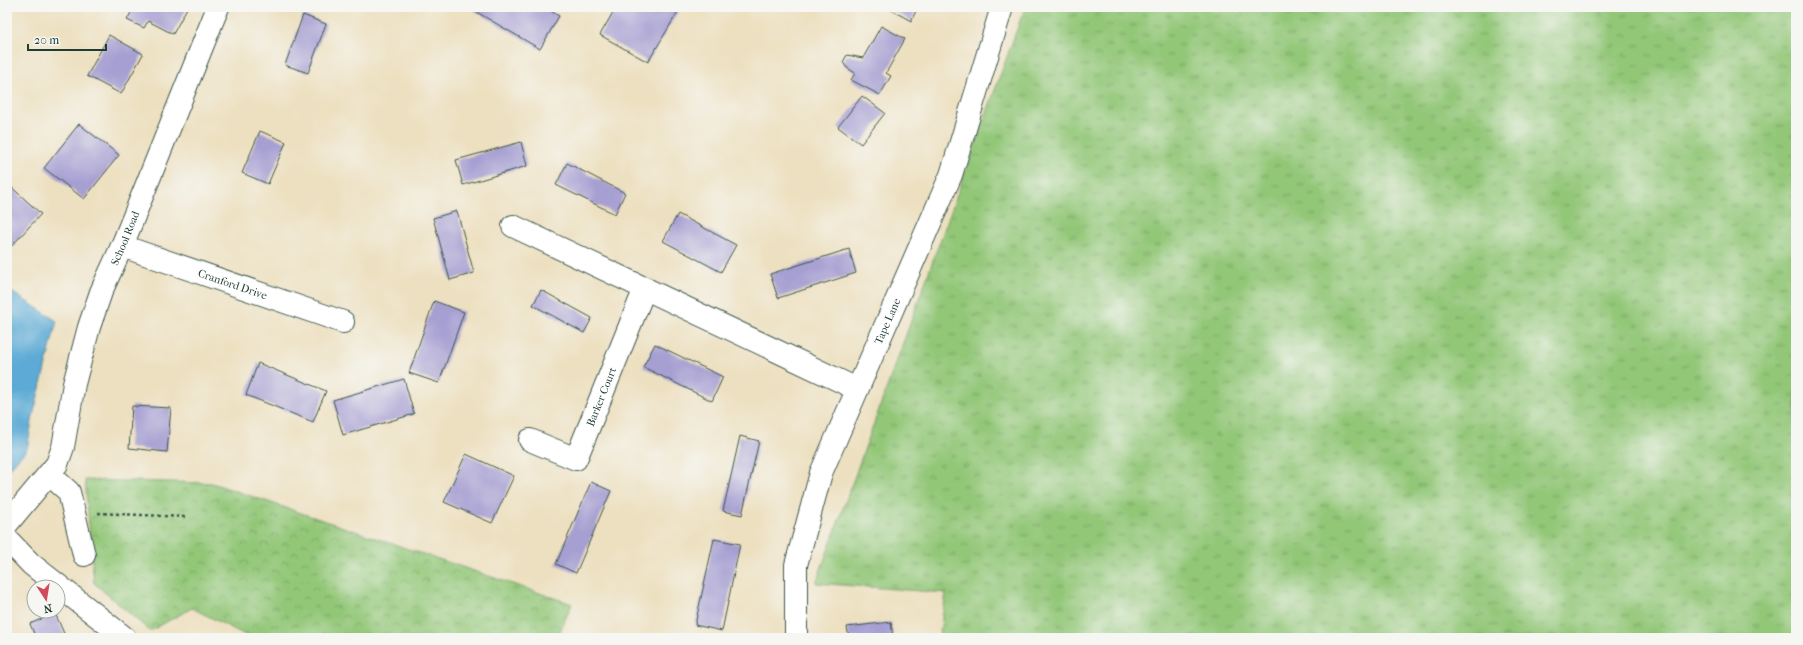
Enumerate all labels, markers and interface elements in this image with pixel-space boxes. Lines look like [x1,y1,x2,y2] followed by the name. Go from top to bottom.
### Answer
[28,26,106,52] scale bar
[34,33,59,47] text: 20 m
[108,208,143,267] street label: School Road
[196,267,269,303] street label: Cranford Drive
[872,296,904,346] street label: Tape Lane
[584,365,619,428] street label: Barker Court
[26,579,66,619] north arrow
[42,601,53,616] text: N

